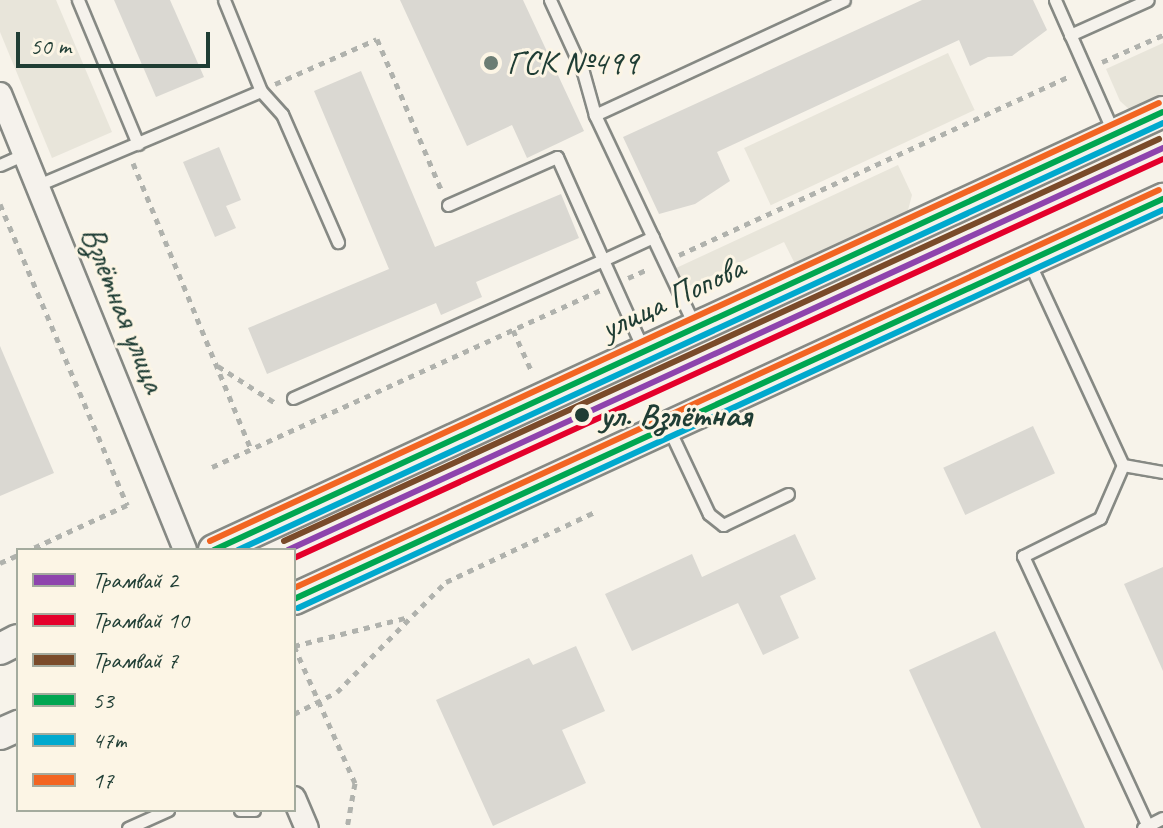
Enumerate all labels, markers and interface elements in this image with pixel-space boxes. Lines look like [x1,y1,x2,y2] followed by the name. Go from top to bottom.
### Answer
[20,16,214,66] scale bar
[30,31,71,61] text: 50 m
[507,43,638,83] place label: ГСК №499
[482,54,500,72] marker: ГСК №499
[72,219,176,399] street label: Взлётная улица
[594,246,750,348] street label: улица Попова
[600,395,752,435] place label: ул. Взлётная
[571,404,593,426] marker: ул. Взлётная
[16,548,296,812] legend
[92,565,178,595] text: Трамвай 2
[92,605,189,635] text: Трамвай 10
[92,645,178,675] text: Трамвай 7
[92,685,114,715] text: 53
[92,725,126,755] text: 47т
[92,765,114,795] text: 17

